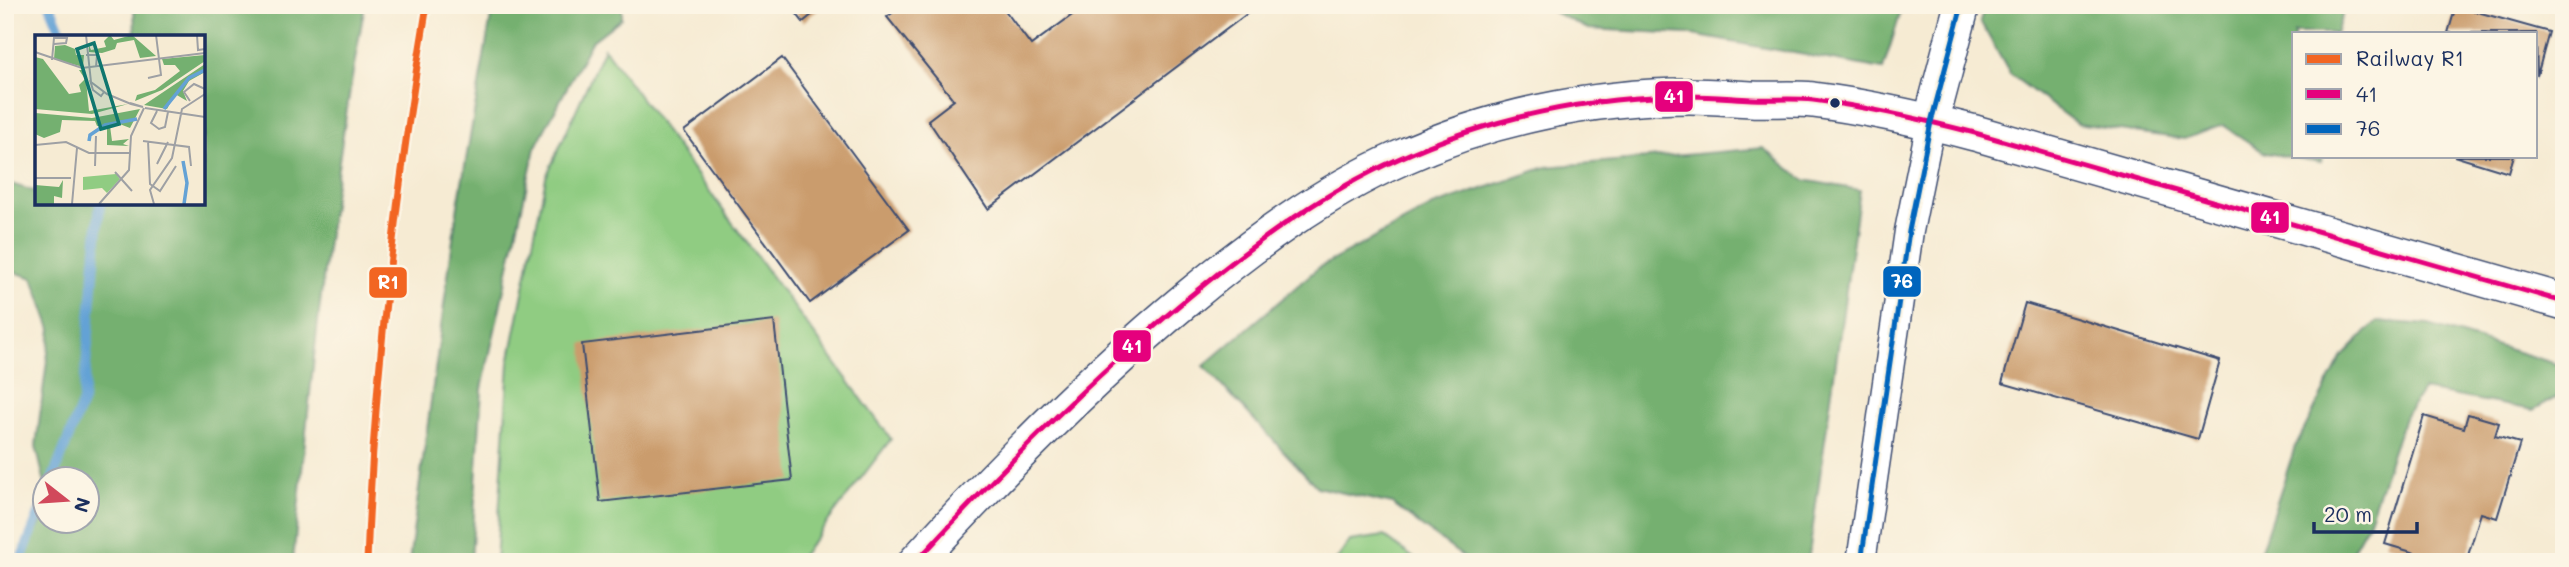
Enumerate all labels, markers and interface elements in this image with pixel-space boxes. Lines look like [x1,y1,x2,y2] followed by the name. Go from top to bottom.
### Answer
[2292,32,2538,158] legend
[35,35,205,205] inset map
[2356,44,2464,71] text: Railway R1
[1654,80,1694,113] line badge: 41
[2356,80,2378,107] text: 41
[1664,83,1684,108] text: 41
[1828,96,1842,110] unlabelled marker
[2356,114,2380,141] text: 76
[2250,201,2290,234] line badge: 41
[2260,204,2280,229] text: 41
[1882,265,1922,298] line badge: 76
[368,266,408,299] line badge: R1
[1891,268,1913,293] text: 76
[377,269,399,294] text: R1
[1112,329,1152,363] line badge: 41
[1122,333,1142,358] text: 41
[32,466,102,536] north arrow
[2314,490,2417,534] scale bar
[69,495,97,516] text: N
[2324,500,2372,527] text: 20 m

